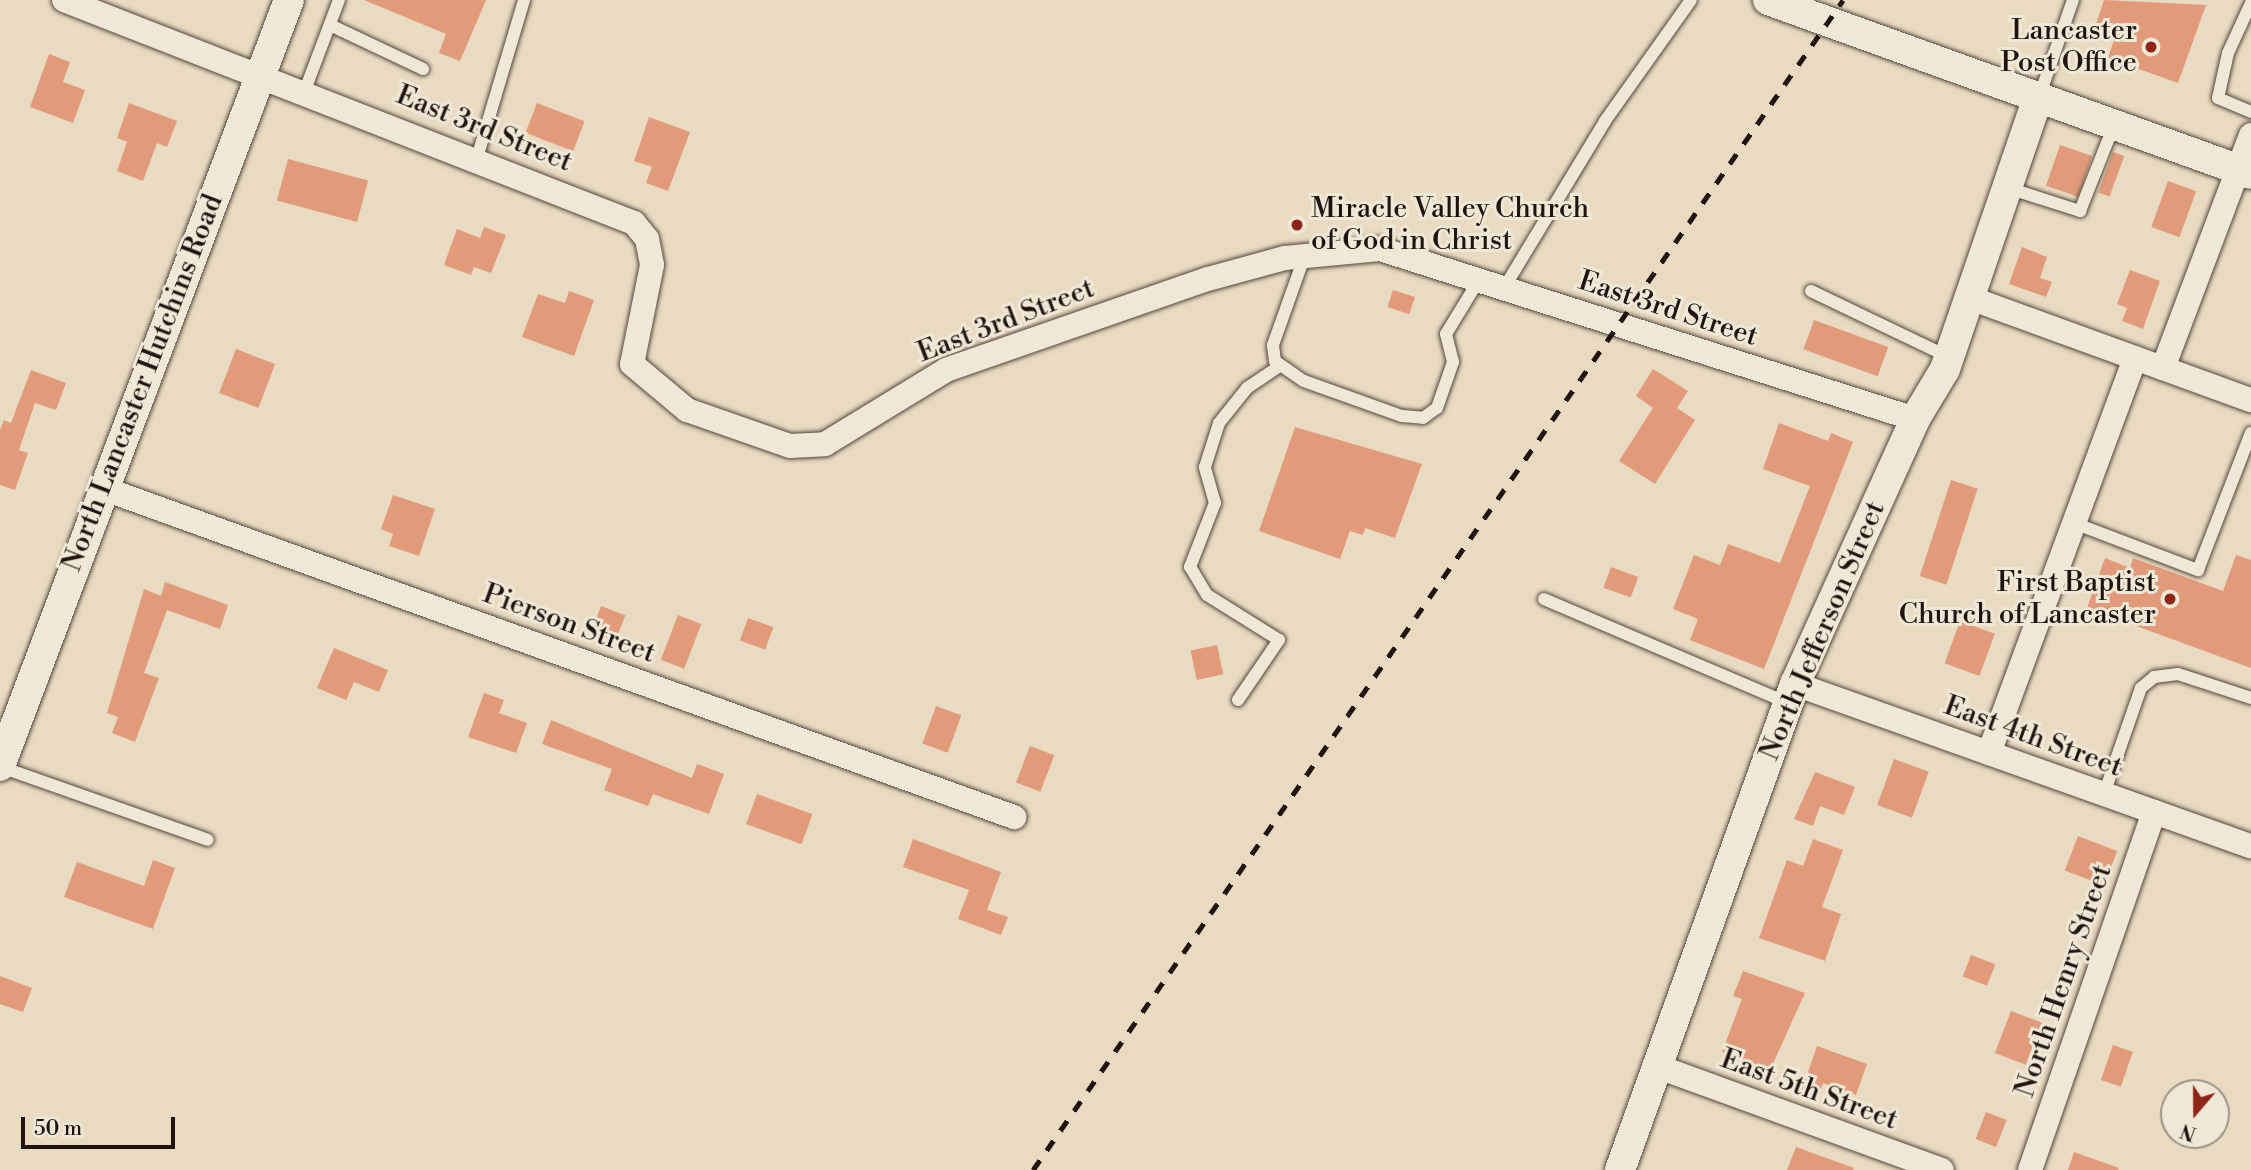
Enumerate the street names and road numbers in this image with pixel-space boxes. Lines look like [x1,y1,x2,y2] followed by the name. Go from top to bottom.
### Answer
[391,78,577,180] street label: East 3rd Street
[55,190,231,576] street label: North Lancaster Hutchins Road
[1574,264,1762,354] street label: East 3rd Street
[913,272,1099,370] street label: East 3rd Street
[1753,496,1893,766] street label: North Jefferson Street
[478,577,660,671] street label: Pierson Street
[1939,689,2127,785] street label: East 4th Street
[2008,860,2120,1102] street label: North Henry Street
[1716,1042,1902,1138] street label: East 5th Street

